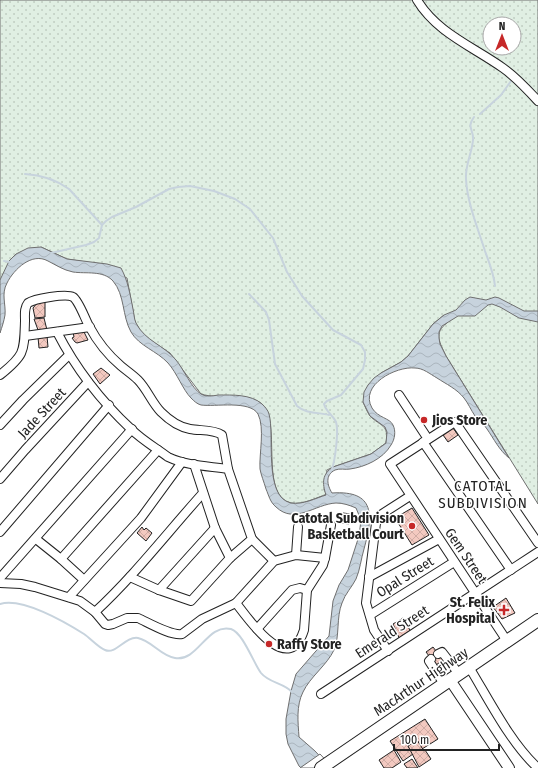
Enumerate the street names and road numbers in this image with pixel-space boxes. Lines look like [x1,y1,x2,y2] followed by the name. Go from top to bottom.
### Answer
[14,384,70,442] street label: Jade Street
[441,525,491,587] street label: Gem Street
[373,553,437,601] street label: Opal Street
[352,602,432,662] street label: Emerald Street
[370,644,472,720] street label: MacArthur Highway

